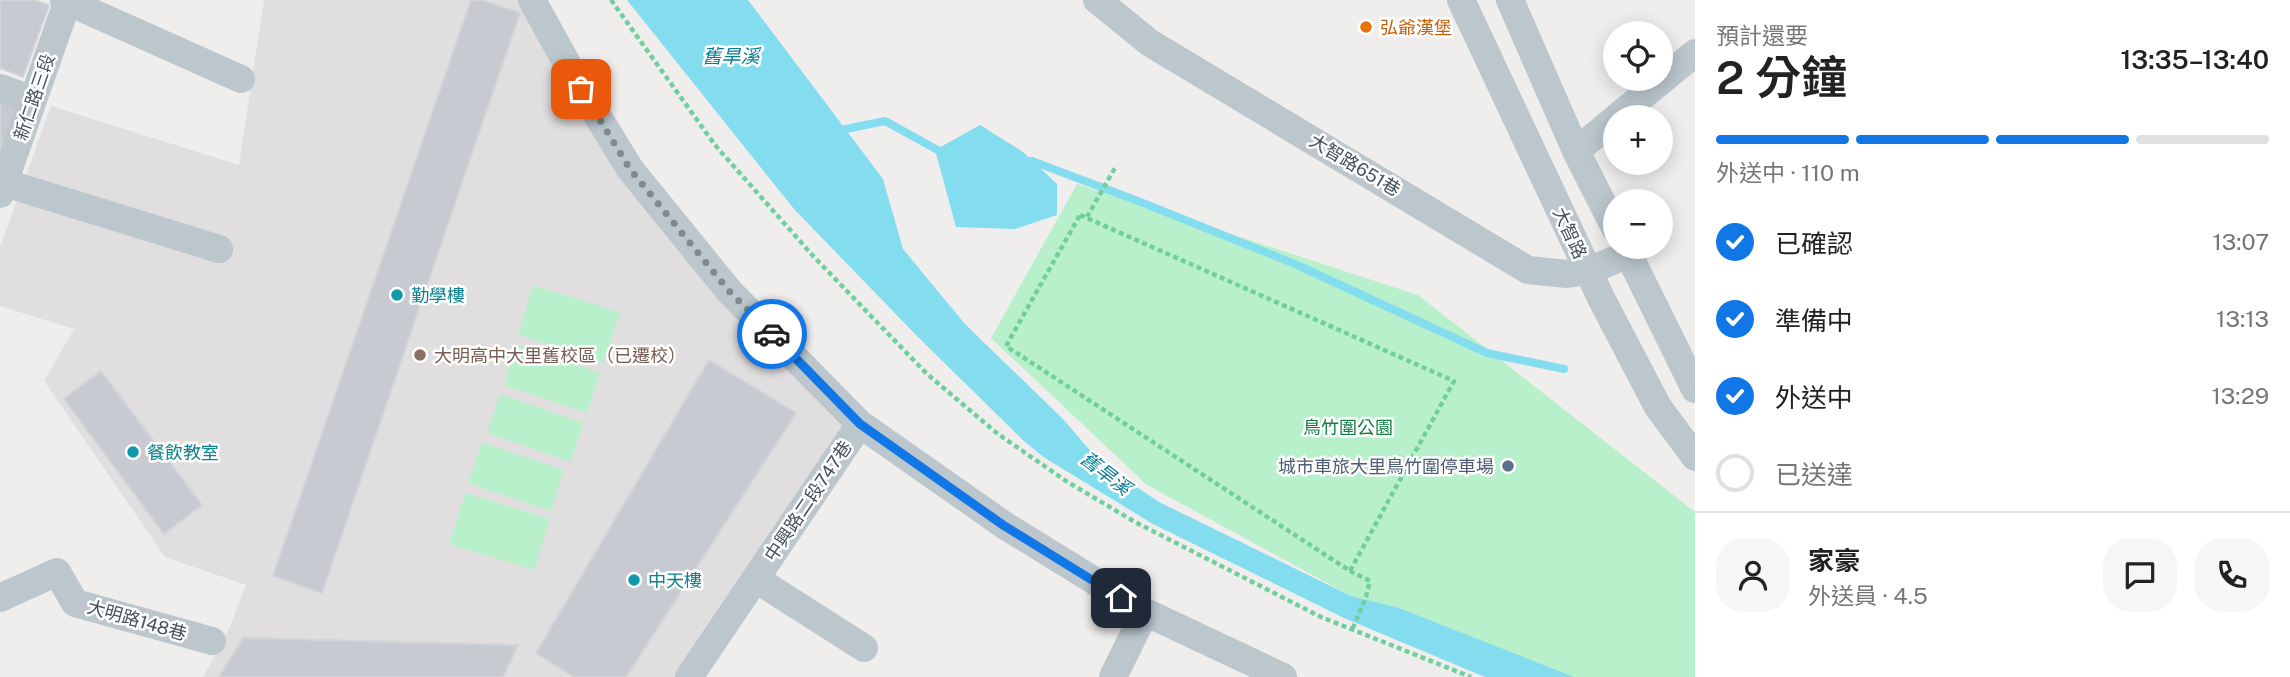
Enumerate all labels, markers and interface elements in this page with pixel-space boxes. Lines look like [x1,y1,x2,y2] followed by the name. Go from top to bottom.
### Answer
[1380,17,1452,38] place label: 弘爺漢堡
[1358,19,1374,35] marker: 弘爺漢堡
[1603,21,1673,259] map controls
[1603,21,1673,91] button: locate
[1716,22,1808,49] text: 預計還要
[2120,44,2269,75] text: 13:35–13:40
[702,45,762,67] water label: 舊旱溪
[1716,50,1847,104] text: 2 分鐘
[9,51,59,143] street label: 新仁路三段
[551,59,611,119] pin
[562,70,600,108] icon: bag
[1603,105,1673,175] button: +
[1306,130,1404,200] street label: 大智路651巷
[1716,159,1860,186] text: 外送中 · 110 m
[1603,189,1673,259] button: −
[1549,204,1591,262] street label: 大智路
[1716,223,1754,261] icon: check
[1775,228,1853,259] text: 已確認
[2212,228,2269,255] text: 13:07
[411,285,465,306] place label: 勤學樓
[389,287,405,303] marker: 勤學樓
[737,299,807,369] courier
[1716,300,1754,338] icon: check
[1775,305,1853,336] text: 準備中
[2216,305,2269,332] text: 13:13
[753,315,791,353] icon: car
[434,345,686,366] place label: 大明高中大里舊校區（已遷校）
[412,347,428,363] marker: 大明高中大里舊校區（已遷校）
[1716,377,1754,415] icon: check
[1775,382,1853,413] text: 外送中
[2211,382,2269,409] text: 13:29
[1303,417,1393,438] park label: 鳥竹圍公園
[760,437,856,565] street label: 中興路二段747巷
[147,442,219,463] place label: 餐飲教室
[125,444,141,460] marker: 餐飲教室
[1077,447,1138,501] water label: 舊旱溪
[1278,456,1494,477] place label: 城市車旅大里鳥竹圍停車場
[1500,458,1516,474] marker: 城市車旅大里鳥竹圍停車場
[1775,459,1853,490] text: 已送達
[1716,538,1790,612] button: person
[2103,538,2177,612] button: chat
[2195,538,2269,612] button: phone
[1808,545,1860,576] text: 家豪
[1091,568,1151,628] pin
[648,570,702,591] place label: 中天樓
[626,572,642,588] marker: 中天樓
[1102,579,1140,617] icon: home
[1808,582,1928,609] text: 外送員 · 4.5
[85,596,189,644] street label: 大明路148巷

